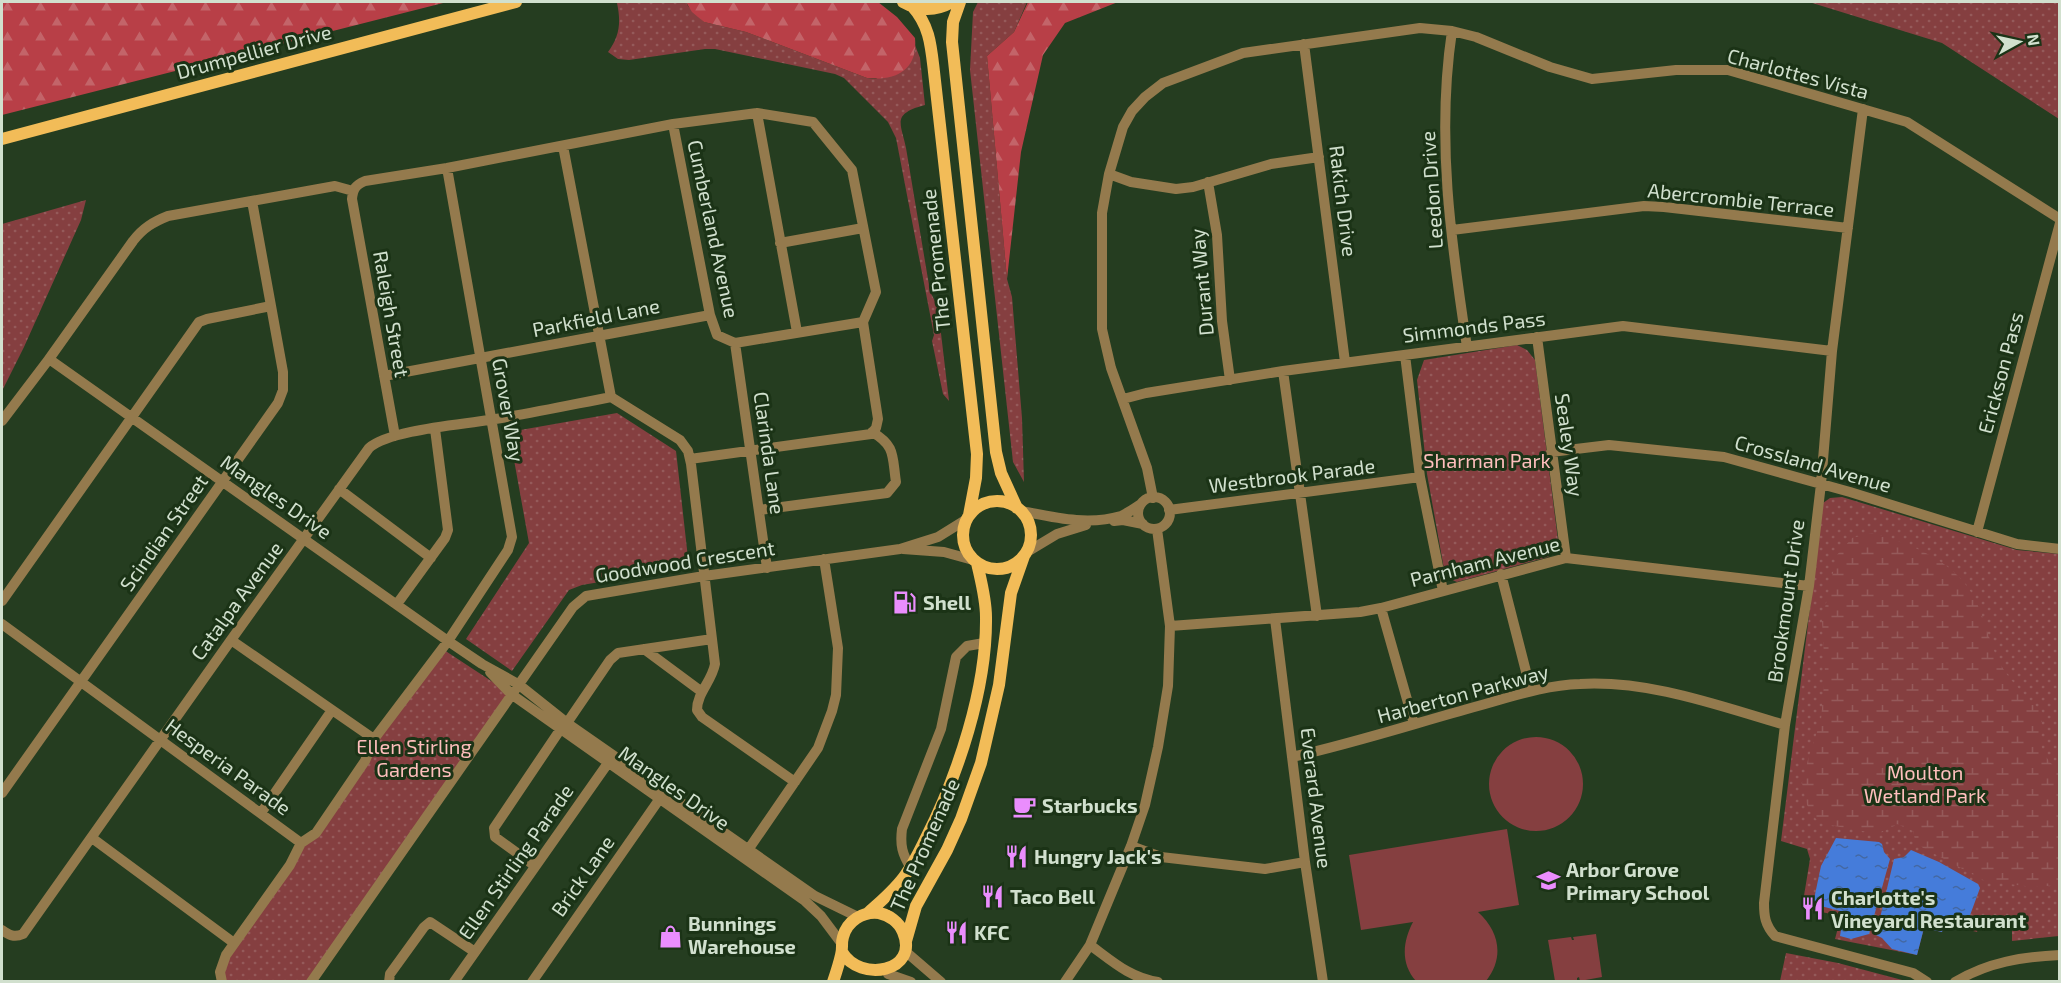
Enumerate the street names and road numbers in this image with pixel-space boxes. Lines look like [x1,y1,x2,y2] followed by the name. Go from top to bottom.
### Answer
[174,19,334,83] street label: Drumpellier Drive
[1725,43,1872,103] street label: Charlottes Vista
[1415,130,1447,250] street label: Leedon Drive
[683,138,745,320] street label: Cumberland Avenue
[1325,144,1363,258] street label: Rakich Drive
[1647,177,1836,221] street label: Abercrombie Terrace
[916,188,954,332] street label: The Promenade
[1184,227,1218,337] street label: Durant Way
[369,249,415,379] street label: Raleigh Street
[530,293,662,341] street label: Parkfield Lane
[1401,305,1546,347] street label: Simmonds Pass
[1972,309,2028,436] street label: Erickson Pass
[488,356,530,464] street label: Grover Way
[750,390,790,516] street label: Clarinda Lane
[1551,392,1589,499] street label: Sealey Way
[1732,429,1894,497] street label: Crossland Avenue
[216,449,337,543] street label: Mangles Drive
[1207,453,1376,497] street label: Westbrook Parade
[114,469,212,595] street label: Scindian Street
[1762,518,1808,684] street label: Brookmount Drive
[1407,531,1562,591] street label: Parnham Avenue
[593,535,777,587] street label: Goodwood Crescent
[185,537,287,664] street label: Catalpa Avenue
[1374,658,1551,727] street label: Harberton Parkway
[161,713,296,820] street label: Hesperia Parade
[1296,726,1338,870] street label: Everard Avenue
[614,740,735,834] street label: Mangles Drive
[884,775,964,915] street label: The Promenade
[453,779,578,944] street label: Ellen Stirling Parade
[546,830,619,920] street label: Brick Lane

